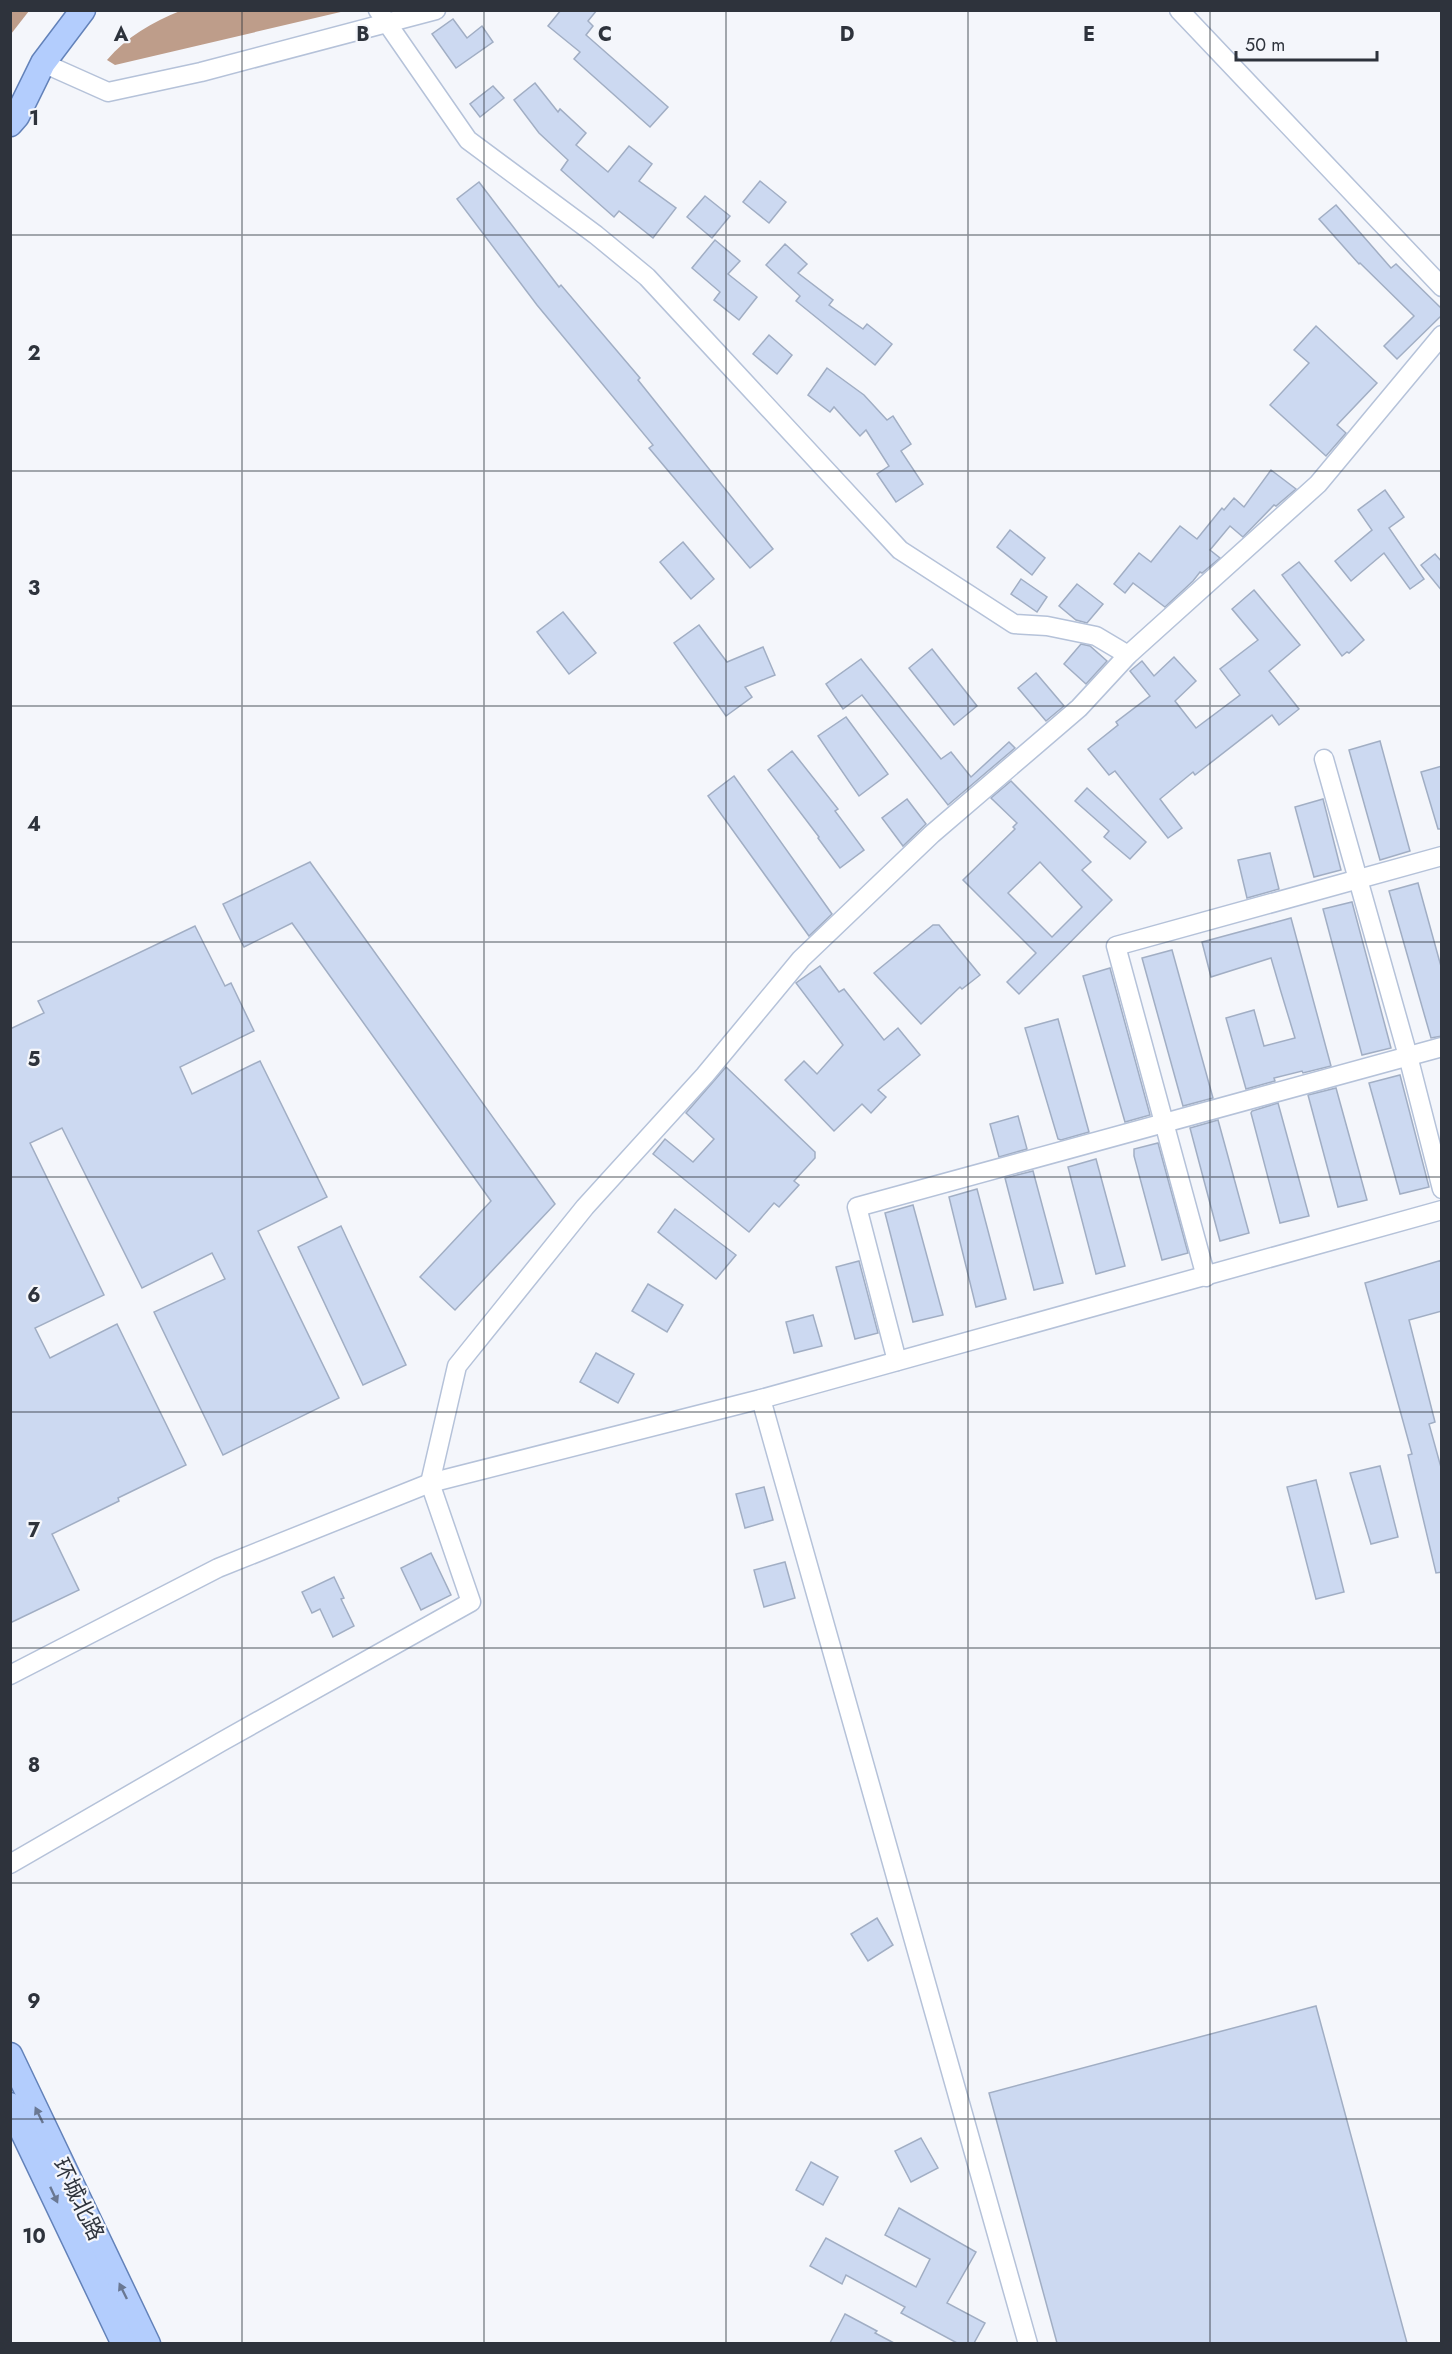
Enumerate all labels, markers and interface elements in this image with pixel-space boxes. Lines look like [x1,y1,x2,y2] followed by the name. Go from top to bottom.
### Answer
[113,20,129,49] text: A
[356,20,370,49] text: B
[598,20,612,49] text: C
[840,20,854,49] text: D
[1083,20,1095,49] text: E
[1236,24,1377,62] scale bar
[1245,32,1285,58] text: 50 m
[29,104,39,133] text: 1
[27,339,41,368] text: 2
[28,574,40,603] text: 3
[27,810,41,839] text: 4
[28,1045,41,1074] text: 5
[27,1281,41,1310] text: 6
[28,1516,41,1545] text: 7
[28,1751,40,1780] text: 8
[27,1987,41,2016] text: 9
[34,2106,43,2123] one-way arrow
[45,2152,113,2246] street label: 环城北路
[49,2187,58,2204] one-way arrow
[22,2222,46,2251] text: 10
[118,2282,128,2299] one-way arrow

